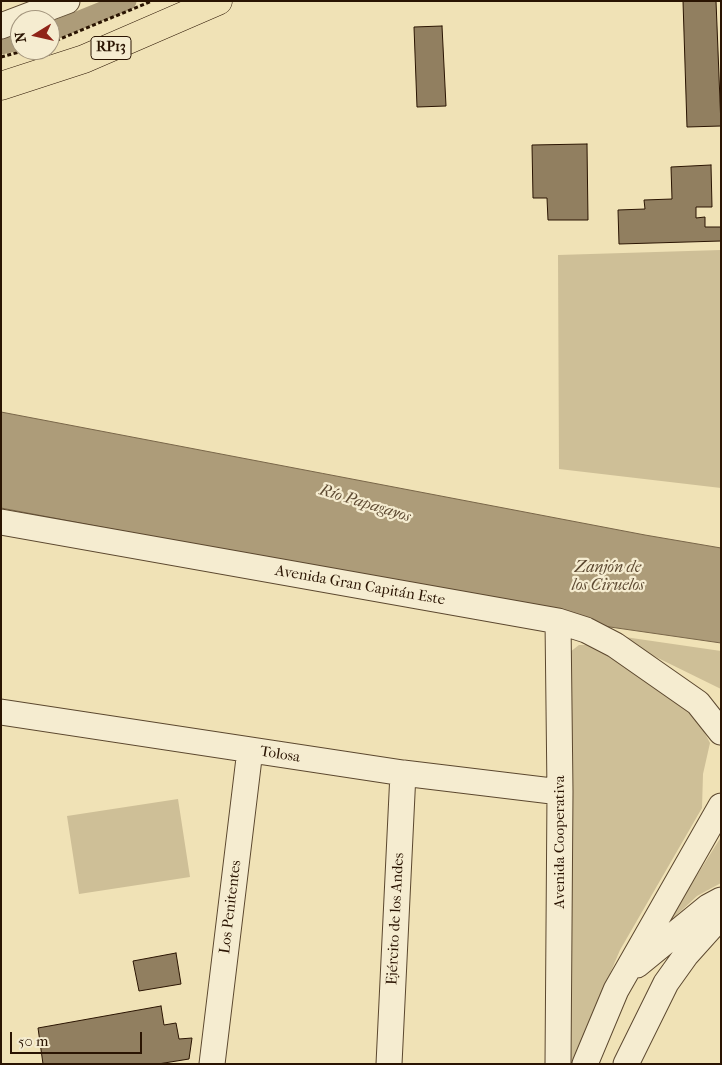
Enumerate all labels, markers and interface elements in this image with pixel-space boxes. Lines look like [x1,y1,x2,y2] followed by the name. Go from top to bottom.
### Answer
[10,10,60,60] north arrow
[11,31,30,44] text: N
[91,36,131,59] road number: RP13
[317,481,413,527] water label: Río Papagayos
[572,558,644,596] water label: Zanjón de los Ciruelos
[274,562,446,610] street label: Avenida Gran Capitán Este
[259,743,301,767] street label: Tolosa
[551,775,569,909] street label: Avenida Cooperativa
[384,852,408,986] street label: Ejército de los Andes
[216,859,246,955] street label: Los Penitentes
[12,1022,145,1054] scale bar
[18,1032,48,1050] text: 50 m

